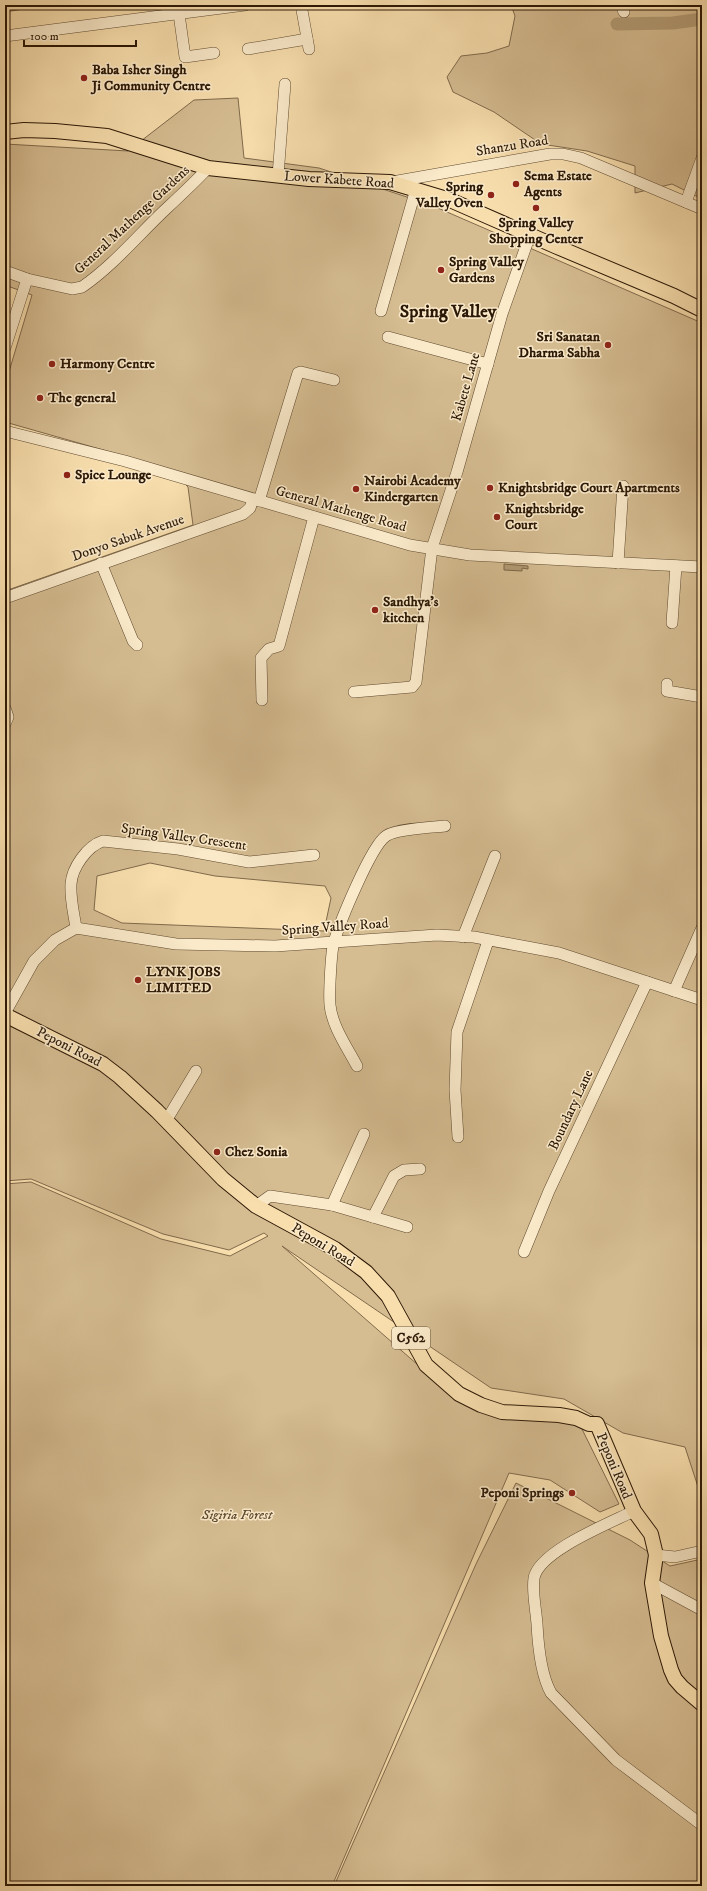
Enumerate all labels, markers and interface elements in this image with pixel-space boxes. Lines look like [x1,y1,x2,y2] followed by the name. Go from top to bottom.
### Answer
[24,22,136,48] scale bar
[30,29,59,44] text: 100 m
[90,61,211,95] place label: Baba Isher Singh Ji Community Centre
[79,73,89,83] marker: Baba Isher Singh Ji Community Centre
[475,131,549,161] street label: Shanzu Road
[70,161,194,278] street label: General Mathenge Gardens
[283,167,395,193] street label: Lower Kabete Road
[523,167,592,201] place label: Sema Estate Agents
[415,178,484,212] place label: Spring Valley Oven
[511,179,521,189] marker: Sema Estate Agents
[486,190,496,200] marker: Spring Valley Oven
[531,203,541,213] marker: Spring Valley Shopping Center
[489,214,584,248] place label: Spring Valley Shopping Center
[449,253,524,287] place label: Spring Valley Gardens
[436,265,446,275] marker: Spring Valley Gardens
[400,301,497,323] district label: Spring Valley
[519,328,601,362] place label: Sri Sanatan Dharma Sabha
[603,340,613,350] marker: Sri Sanatan Dharma Sabha
[448,350,484,423] street label: Kabete Lane
[60,355,155,373] place label: Harmony Centre
[47,359,57,369] marker: Harmony Centre
[47,389,117,407] place label: The general
[35,393,45,403] marker: The general
[75,466,152,484] place label: Spice Lounge
[62,470,72,480] marker: Spice Lounge
[364,472,461,506] place label: Nairobi Academy Kindergarten
[498,479,680,497] place label: Knightsbridge Court Apartments
[274,482,408,536] street label: General Mathenge Road
[485,483,495,493] marker: Knightsbridge Court Apartments
[351,484,361,494] marker: Nairobi Academy Kindergarten
[505,500,584,534] place label: Knightsbridge Court
[69,510,187,566] street label: Donyo Sabuk Avenue
[492,512,502,522] marker: Knightsbridge Court
[382,593,439,627] place label: Sandhya’s kitchen
[370,605,380,615] marker: Sandhya’s kitchen
[120,819,248,855] street label: Spring Valley Crescent
[281,914,389,940] street label: Spring Valley Road
[146,963,221,997] place label: LYNK JOBS LIMITED
[133,975,143,985] marker: LYNK JOBS LIMITED
[34,1023,104,1071] street label: Peponi Road
[545,1067,598,1153] street label: Boundary Lane
[225,1143,289,1161] place label: Chez Sonia
[212,1147,222,1157] marker: Chez Sonia
[288,1219,358,1271] street label: Peponi Road
[392,1327,430,1349] road number: C562
[592,1430,636,1502] street label: Peponi Road
[481,1484,564,1502] place label: Peponi Springs
[567,1488,577,1498] marker: Peponi Springs
[201,1506,274,1524] park label: Sigiria Forest

